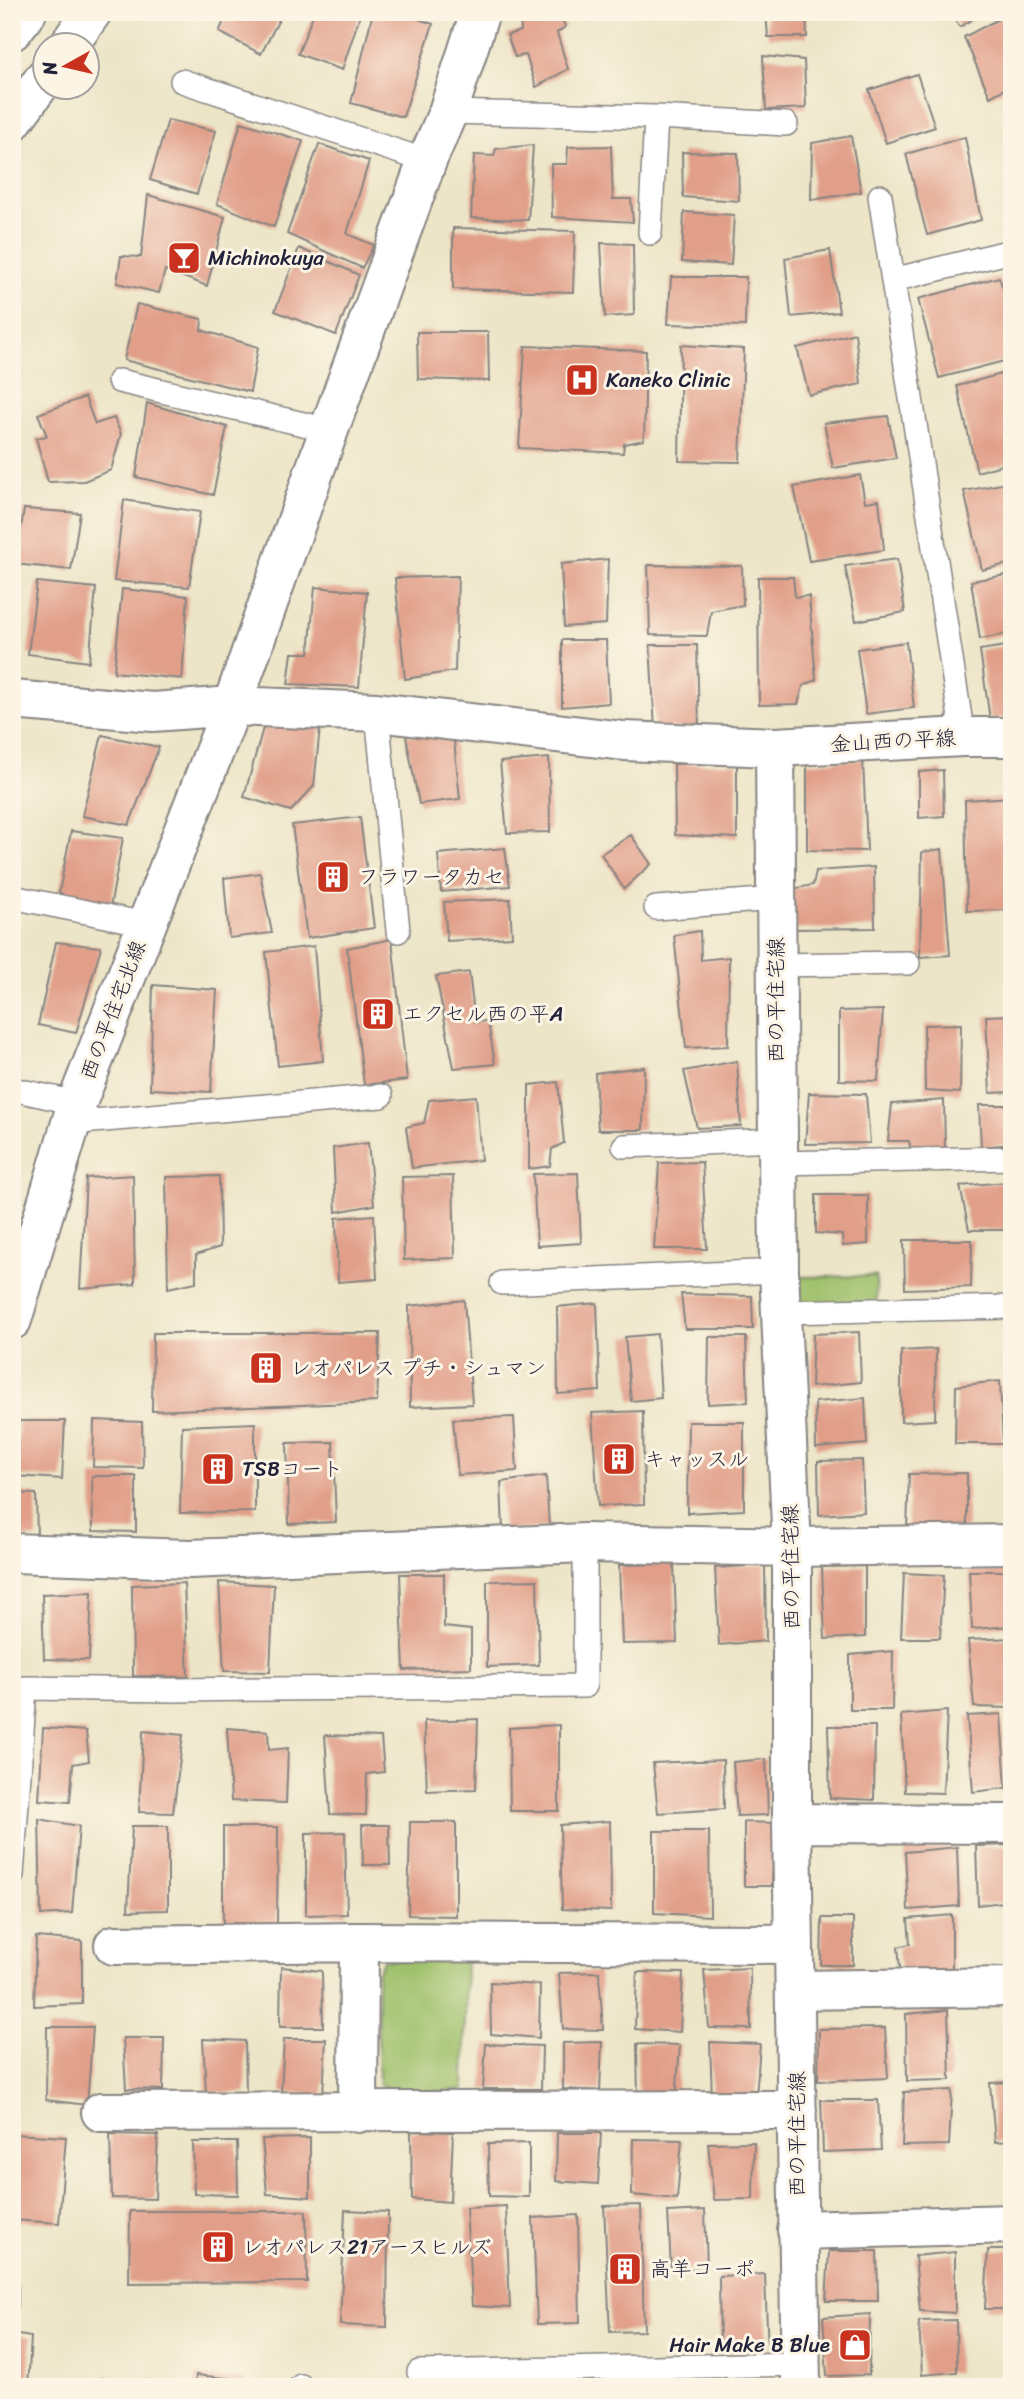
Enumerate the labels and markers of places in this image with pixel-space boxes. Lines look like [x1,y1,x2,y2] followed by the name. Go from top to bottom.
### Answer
[165,239,203,277] bar icon: Michinokuya
[208,239,324,277] place label: Michinokuya
[563,361,601,399] hospital icon: Kaneko Clinic
[606,361,731,399] place label: Kaneko Clinic
[314,858,352,896] building icon: フラワータカセ
[358,858,505,896] place label: フラワータカセ
[359,995,397,1033] building icon: エクセル西の平A
[402,995,564,1033] place label: エクセル西の平A
[247,1349,285,1387] building icon: レオパレス プチ・シュマン
[290,1349,546,1387] place label: レオパレス プチ・シュマン
[600,1440,638,1478] building icon: キャッスル
[644,1440,749,1478] place label: キャッスル
[199,1450,237,1488] building icon: TSBコート
[242,1450,343,1488] place label: TSBコート
[199,2228,237,2266] building icon: レオパレス21アースヒルズ
[242,2228,492,2266] place label: レオパレス21アースヒルズ
[606,2250,644,2288] building icon: 高羊コーポ
[650,2250,755,2288] place label: 高羊コーポ
[669,2326,830,2364] place label: Hair Make B Blue
[836,2326,874,2364] shop icon: Hair Make B Blue

